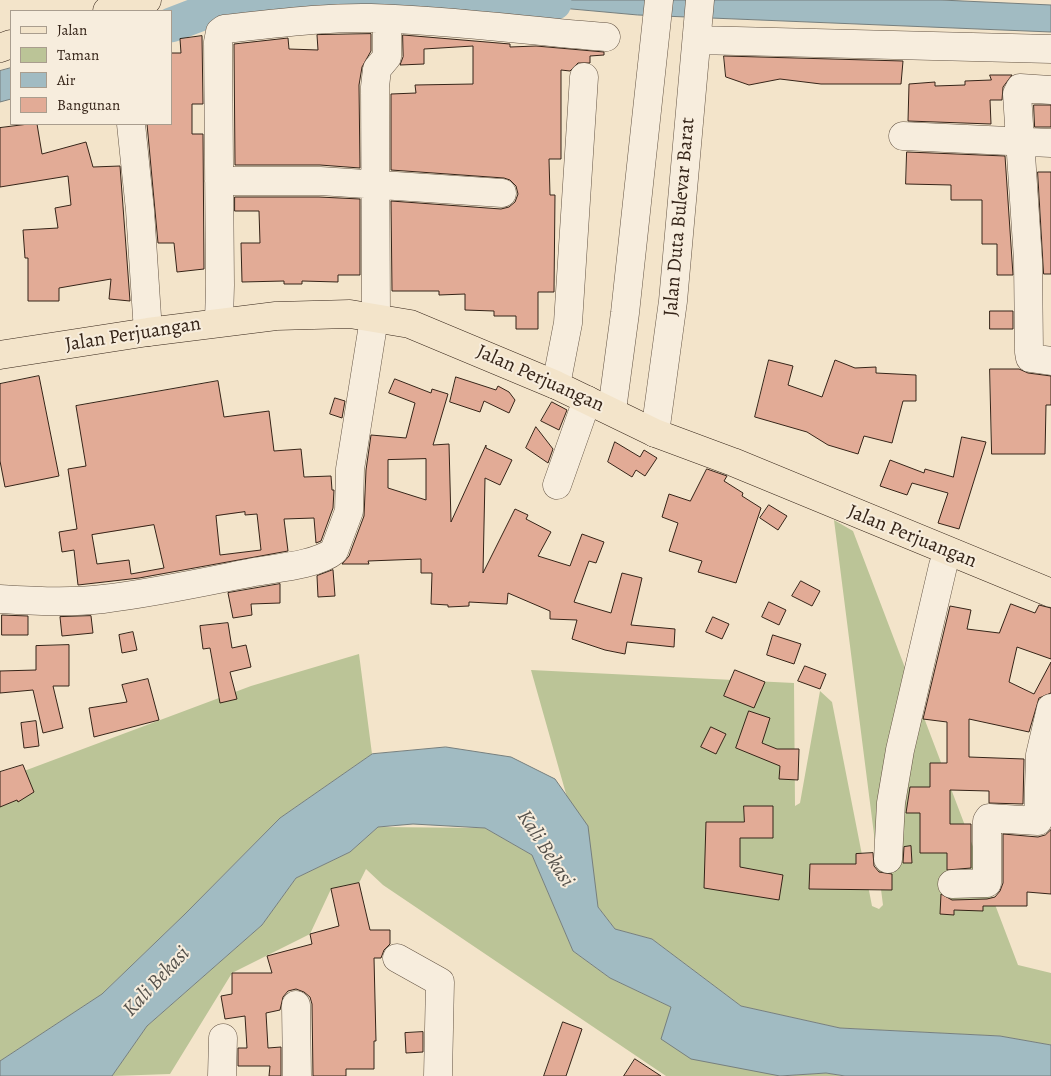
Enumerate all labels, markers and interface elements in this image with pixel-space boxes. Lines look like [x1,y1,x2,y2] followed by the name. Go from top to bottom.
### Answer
[10,10,172,125] legend
[57,20,87,40] text: Jalan
[57,45,99,65] text: Taman
[57,70,75,90] text: Air
[57,95,120,115] text: Bangunan
[659,116,701,318] street label: Jalan Duta Bulevar Barat
[63,312,203,358] street label: Jalan Perjuangan
[472,340,608,418] street label: Jalan Perjuangan
[844,500,980,574] street label: Jalan Perjuangan
[511,806,579,892] water label: Kali Bekasi
[118,942,196,1022] water label: Kali Bekasi

